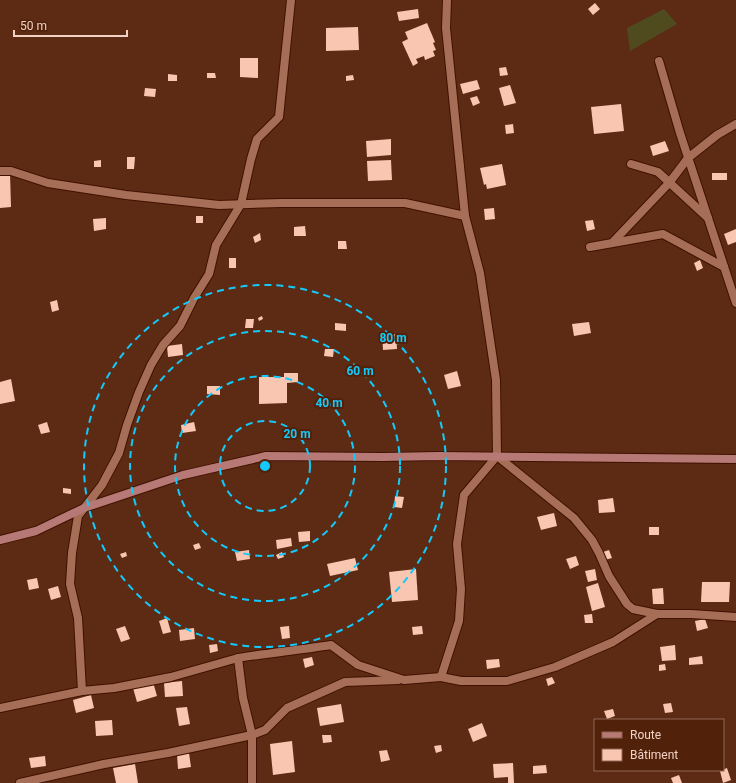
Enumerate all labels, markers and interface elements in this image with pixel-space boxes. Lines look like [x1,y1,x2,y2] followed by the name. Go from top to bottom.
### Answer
[14,12,127,38] scale bar
[20,19,47,33] text: 50 m
[379,331,407,345] text: 80 m
[346,364,374,378] text: 60 m
[315,396,343,410] text: 40 m
[283,427,311,441] text: 20 m
[258,459,272,473] centre of rings
[594,719,724,771] legend
[630,728,661,742] text: Route
[630,748,678,762] text: Bâtiment

